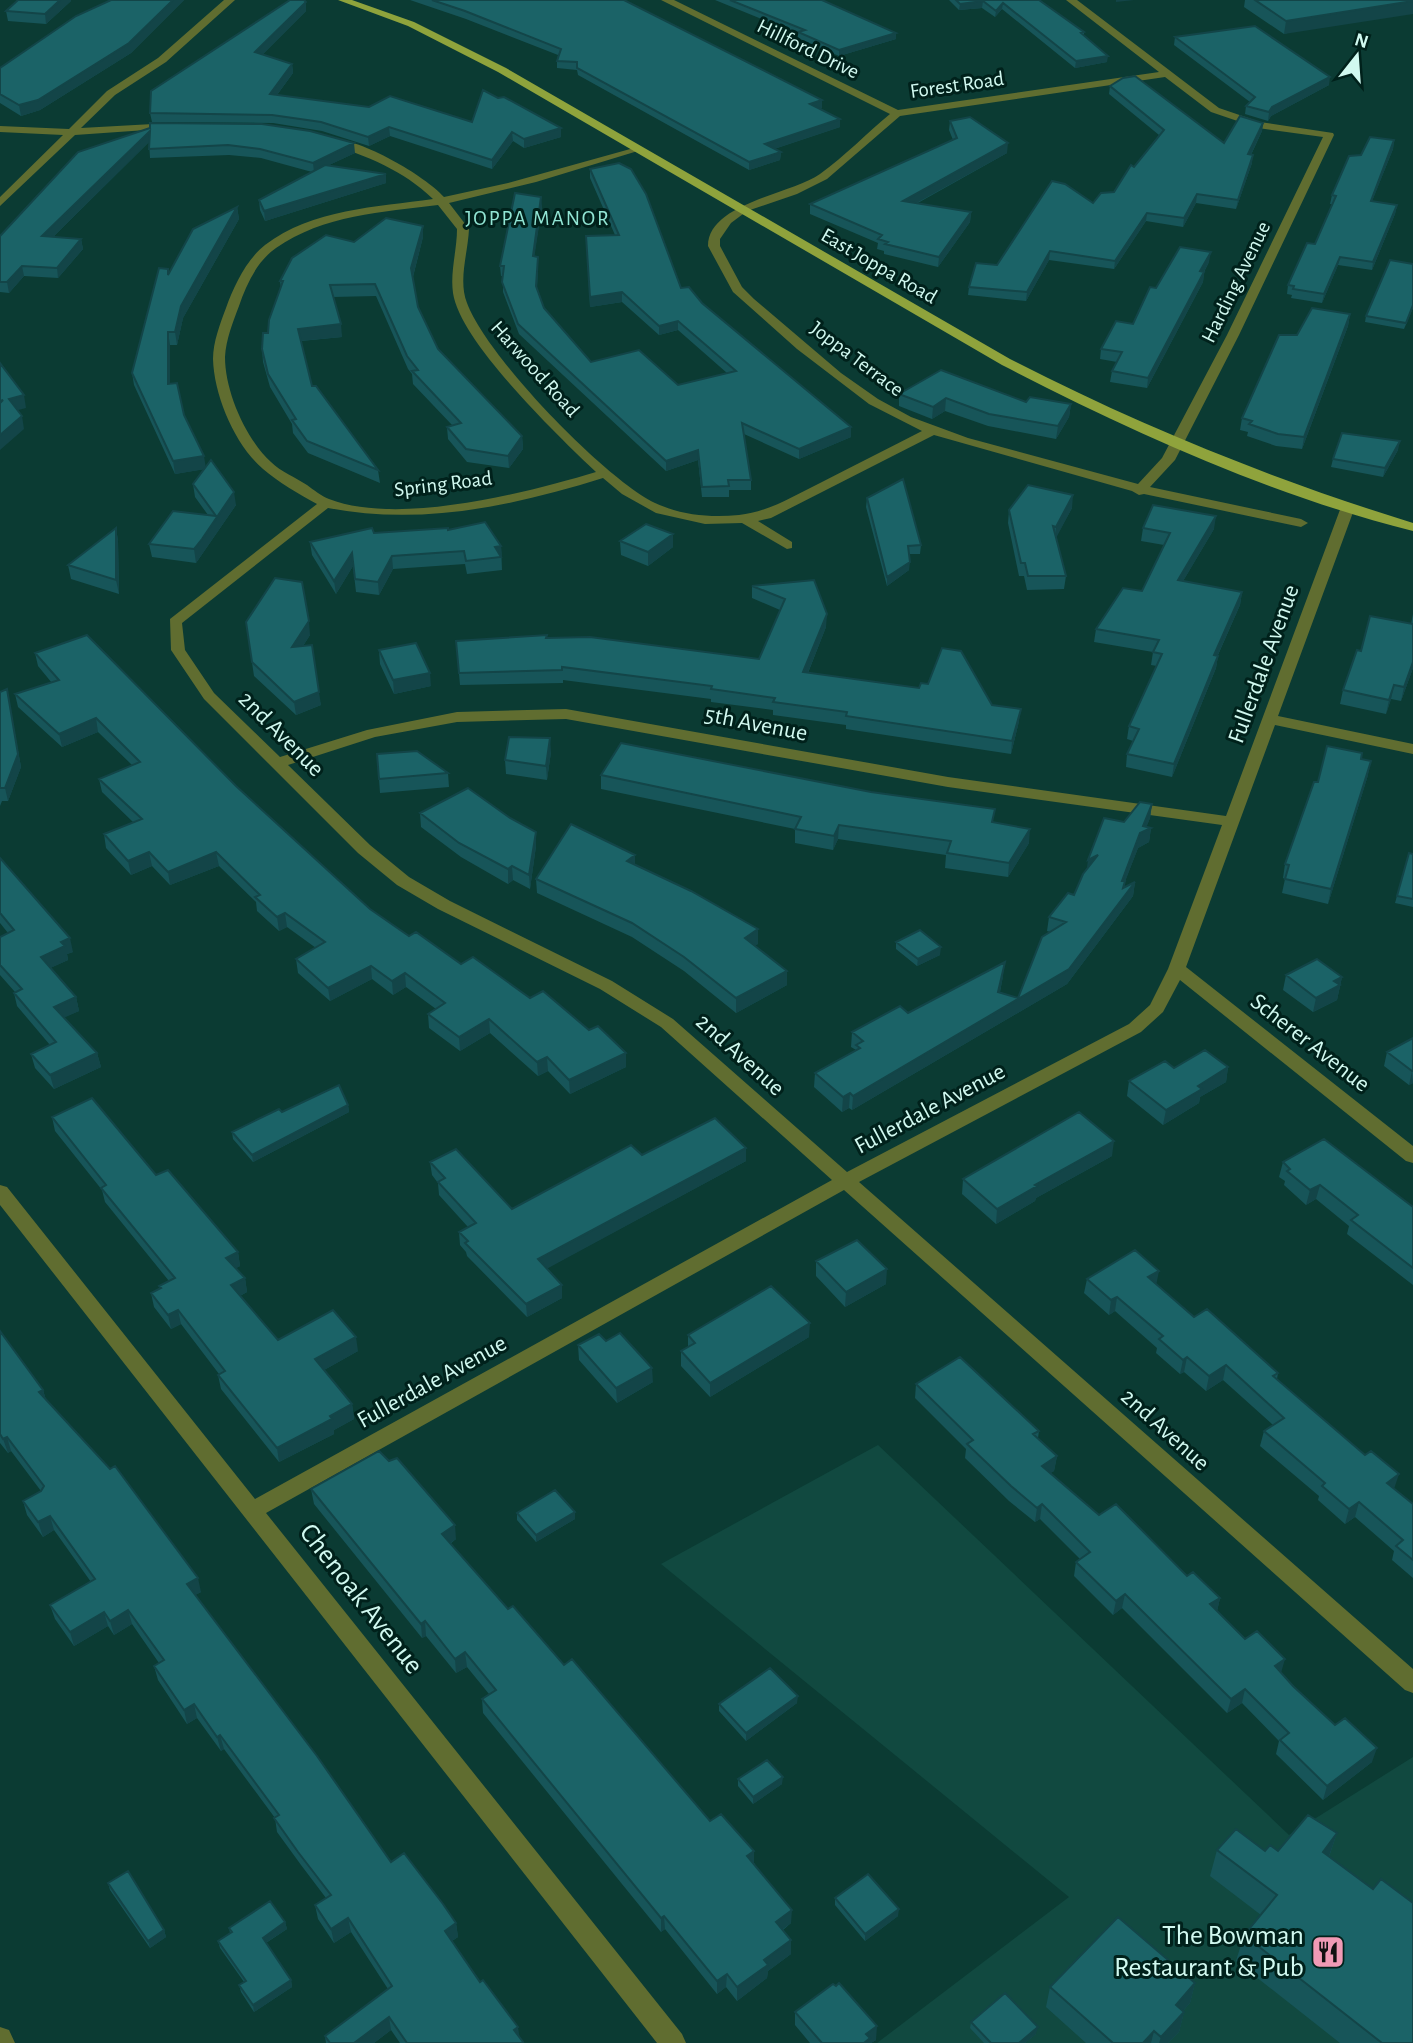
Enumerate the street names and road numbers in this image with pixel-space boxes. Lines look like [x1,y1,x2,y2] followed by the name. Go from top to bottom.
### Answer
[754,15,862,83] street label: Hillford Drive
[909,68,1005,102] street label: Forest Road
[1198,218,1274,346] street label: Harding Avenue
[817,224,941,308] street label: East Joppa Road
[487,317,583,421] street label: Harwood Road
[807,317,907,401] street label: Joppa Terrace
[393,468,493,500] street label: Spring Road
[1224,582,1304,746] street label: Fullerdale Avenue
[234,687,328,781] street label: 2nd Avenue
[703,702,809,746] street label: 5th Avenue
[1246,989,1374,1097] street label: Scherer Avenue
[691,1009,789,1101] street label: 2nd Avenue
[851,1059,1009,1159] street label: Fullerdale Avenue
[353,1331,511,1433] street label: Fullerdale Avenue
[1116,1384,1214,1476] street label: 2nd Avenue
[294,1519,428,1679] street label: Chenoak Avenue

